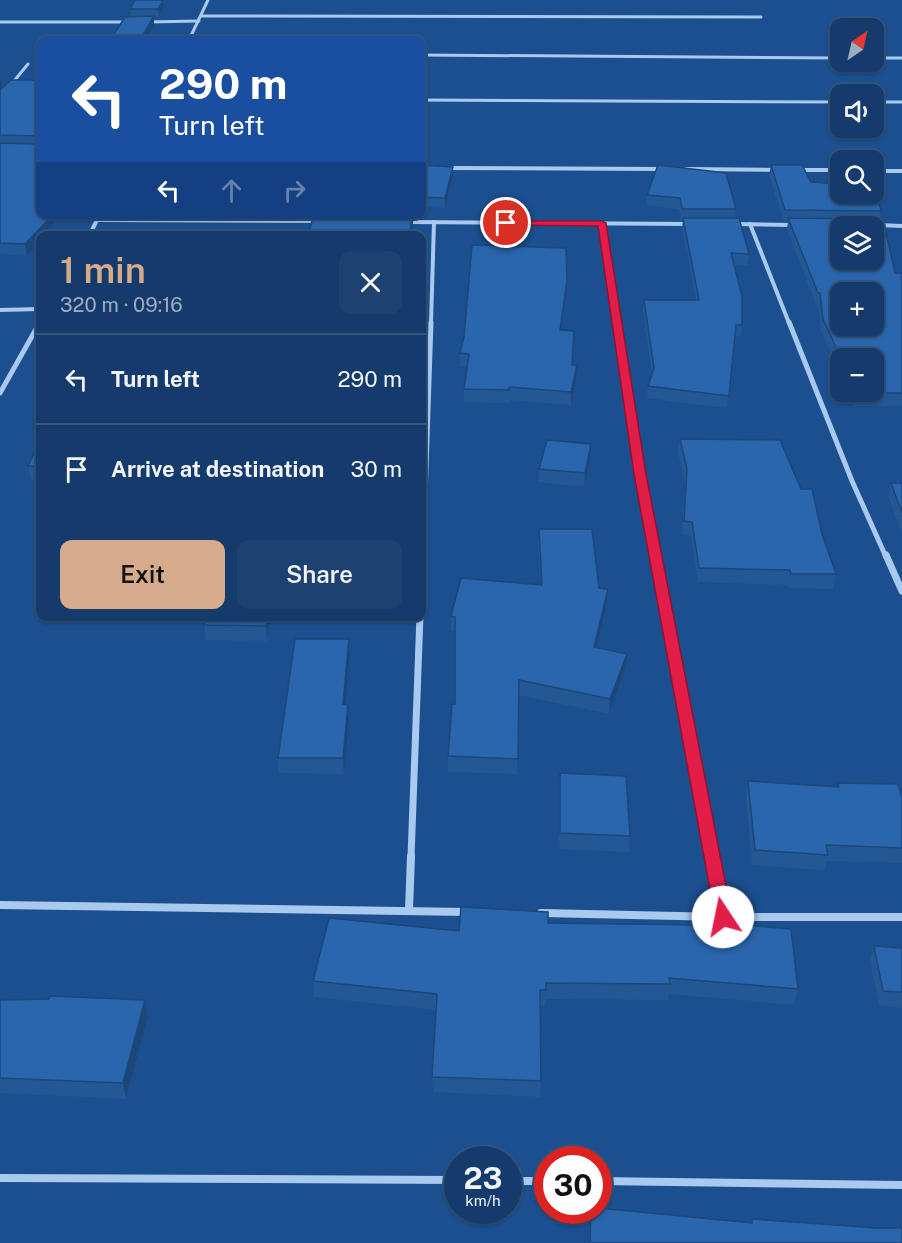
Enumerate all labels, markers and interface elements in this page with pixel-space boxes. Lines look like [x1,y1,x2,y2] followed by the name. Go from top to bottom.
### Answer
[830,18,884,72] north arrow
[830,18,884,402] map controls
[159,59,287,108] text: 290 m
[60,60,138,138] icon: left
[830,84,884,138] button: sound
[159,109,265,141] text: Turn left
[830,150,884,204] button: search
[152,174,185,207] icon: left
[215,174,248,207] icon: ahead
[278,174,311,207] icon: right
[480,197,531,248] pin
[489,206,522,239] icon: arrive
[830,216,884,270] button: layers
[60,249,146,291] text: 1 min
[339,251,402,314] button: close
[830,282,884,336] button: +
[60,293,183,317] text: 320 m · 09:16
[830,348,884,402] button: −
[60,363,93,396] icon: left
[111,366,200,392] text: Turn left
[337,366,402,392] text: 290 m
[60,453,93,486] icon: arrive
[111,456,324,482] text: Arrive at destination
[350,456,402,482] text: 30 m
[60,540,225,609] button: Exit
[237,540,402,609] button: Share
[691,885,755,949] position arrow
[534,1146,612,1224] speed limit sign: 30
[463,1160,503,1196] text: 23
[465,1192,501,1209] text: km/h

